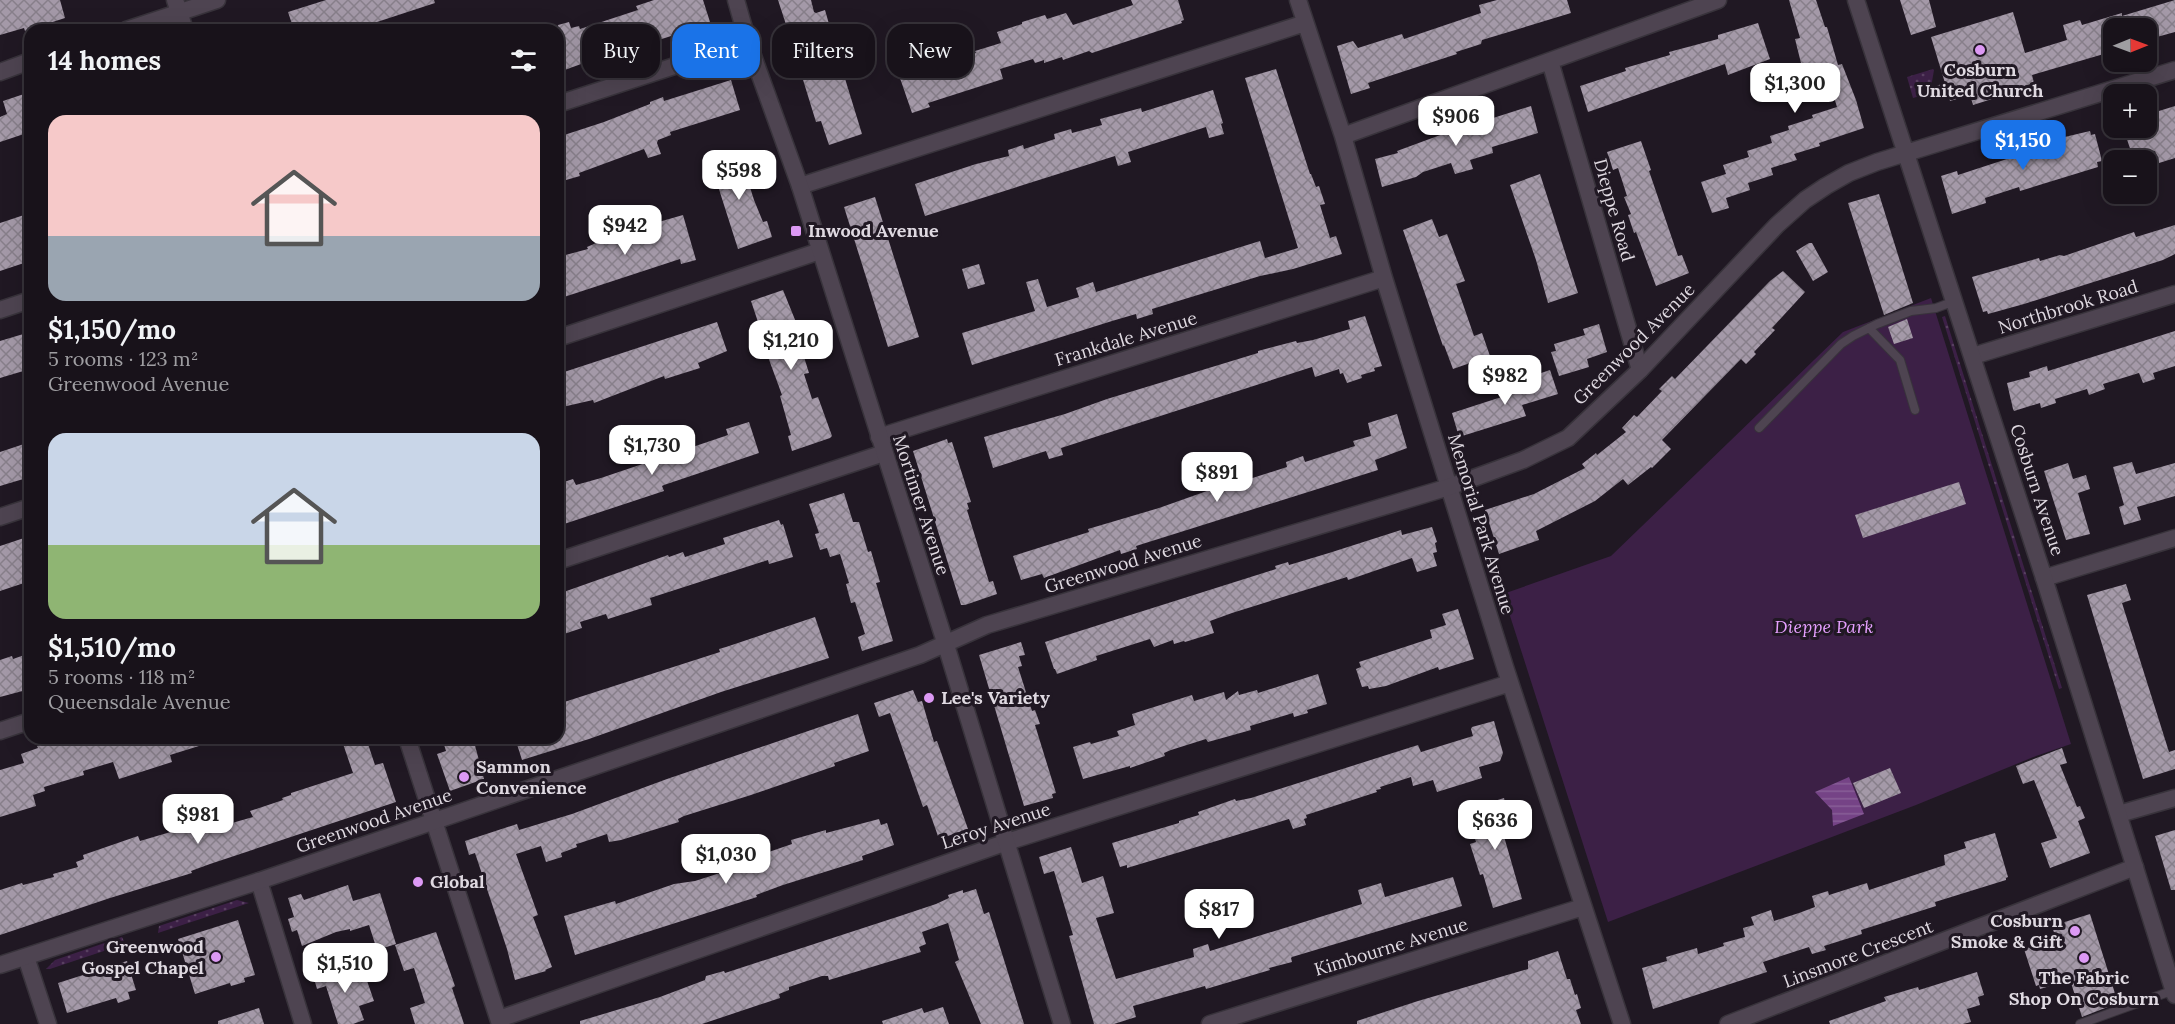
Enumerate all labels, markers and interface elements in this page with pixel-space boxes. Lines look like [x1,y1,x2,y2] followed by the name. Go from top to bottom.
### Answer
[2103,18,2157,72] north arrow
[2103,18,2157,204] map controls
[582,24,660,78] chip: Buy
[672,24,760,78] chip: Rent
[772,24,875,78] chip: Filters
[887,24,973,78] chip: New
[1973,43,1987,57] marker: Cosburn United Church
[48,44,161,77] text: 14 homes
[507,44,540,77] icon: filters
[1917,58,2043,102] place label: Cosburn United Church
[1746,63,1844,114] pin: $1,300
[1764,70,1826,95] text: $1,300
[2103,84,2157,138] button: +
[1420,96,1492,147] pin: $906
[1432,103,1480,128] text: $906
[1974,120,2072,171] pin: $1,150
[1995,127,2051,152] text: $1,150
[703,150,775,201] pin: $598
[2103,150,2157,204] button: −
[240,154,348,262] icon: home
[1589,156,1640,264] street label: Dieppe Road
[716,157,762,182] text: $598
[589,205,661,256] pin: $942
[603,212,647,237] text: $942
[808,219,939,242] place label: Inwood Avenue
[789,224,803,238] marker: Inwood Avenue
[1995,274,2141,339] street label: Northbrook Road
[1568,278,1700,410] street label: Greenwood Avenue
[1052,306,1200,371] street label: Frankdale Avenue
[48,313,176,346] text: $1,150/mo
[742,320,840,371] pin: $1,210
[763,327,819,352] text: $1,210
[48,346,198,371] text: 5 rooms · 123 m²
[1469,355,1541,406] pin: $982
[1482,362,1528,387] text: $982
[48,371,229,396] text: Greenwood Avenue
[2005,421,2070,559] street label: Cosburn Avenue
[603,425,701,476] pin: $1,730
[1443,431,1520,617] street label: Memorial Park Avenue
[623,432,681,457] text: $1,730
[888,432,955,578] street label: Mortimer Avenue
[1181,452,1253,503] pin: $891
[1196,459,1238,484] text: $891
[240,472,348,580] icon: home
[1041,529,1205,598] street label: Greenwood Avenue
[1774,615,1874,638] park label: Dieppe Park
[48,631,176,664] text: $1,510/mo
[48,664,195,689] text: 5 rooms · 118 m²
[941,686,1050,709] place label: Lee's Variety
[48,689,231,714] text: Queensdale Avenue
[922,691,936,705] marker: Lee's Variety
[476,755,587,799] place label: Sammon Convenience
[457,770,471,784] marker: Sammon Convenience
[293,783,455,858] street label: Greenwood Avenue
[162,794,234,845] pin: $981
[938,797,1054,854] street label: Leroy Avenue
[1459,800,1531,851] pin: $636
[177,801,219,826] text: $981
[1472,807,1518,832] text: $636
[677,834,775,885] pin: $1,030
[695,841,757,866] text: $1,030
[430,870,485,893] place label: Global
[411,875,425,889] marker: Global
[1183,889,1255,940] pin: $817
[1199,896,1239,921] text: $817
[1951,909,2064,953] place label: Cosburn Smoke & Gift
[1311,912,1471,981] street label: Kimbourne Avenue
[1780,914,1936,993] street label: Linsmore Crescent
[2068,924,2082,938] marker: Cosburn Smoke & Gift
[82,935,204,979] place label: Greenwood Gospel Chapel
[296,943,394,994] pin: $1,510
[209,950,223,964] marker: Greenwood Gospel Chapel
[317,950,373,975] text: $1,510
[2077,951,2091,965] marker: The Fabric Shop On Cosburn
[2009,966,2160,1010] place label: The Fabric Shop On Cosburn

